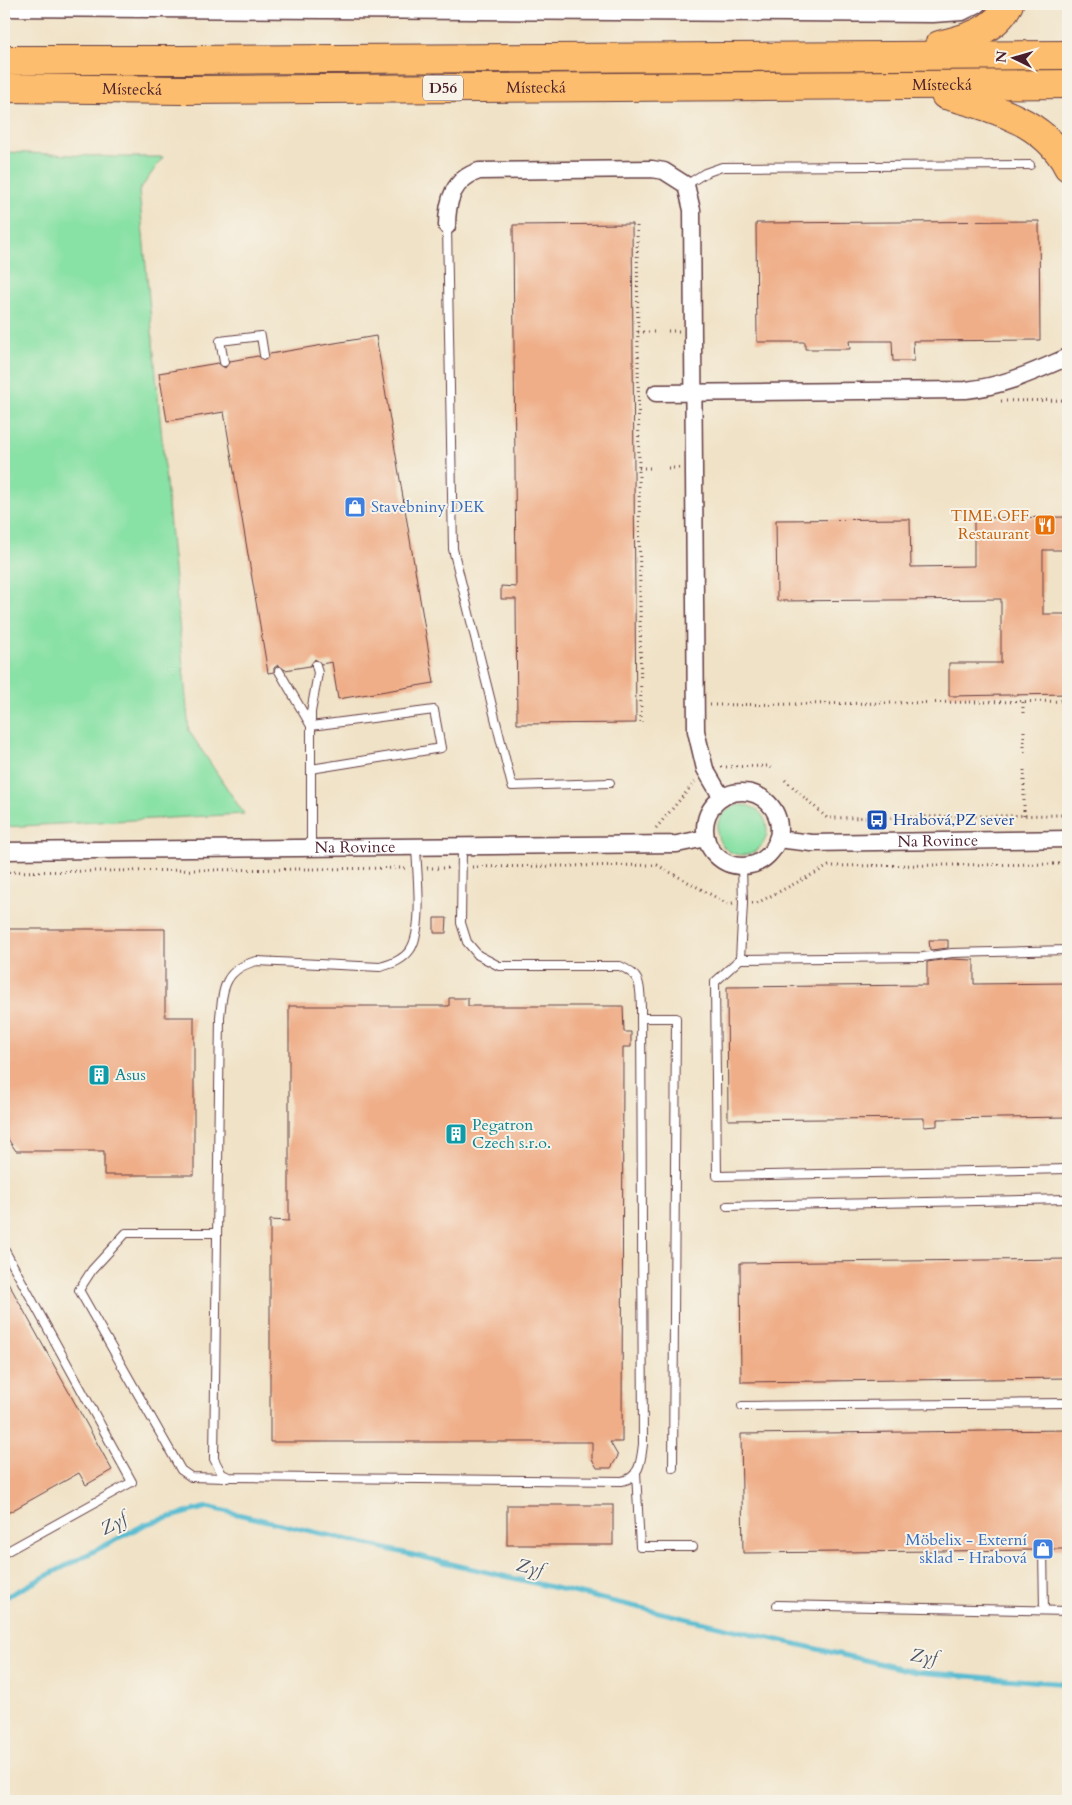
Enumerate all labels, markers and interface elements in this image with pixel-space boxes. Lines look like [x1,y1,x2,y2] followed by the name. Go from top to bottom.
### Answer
[990,32,1040,82] north arrow
[992,50,1012,64] text: N
[912,74,972,96] street label: Místecká
[423,76,463,100] road number: D56
[506,76,566,99] street label: Místecká
[102,78,162,101] street label: Místecká
[343,495,367,519] shop icon: Stavebniny DEK
[371,496,485,518] place label: Stavebniny DEK
[951,505,1029,545] place label: TIME OFF Restaurant
[1033,513,1057,537] restaurant icon: TIME OFF Restaurant
[865,808,889,832] bus stop icon: Hrabová,PZ sever
[893,809,1015,831] place label: Hrabová,PZ sever
[897,829,978,853] street label: Na Rovince
[314,836,396,859] street label: Na Rovince
[87,1063,111,1087] building icon: Asus
[115,1064,146,1086] place label: Asus
[472,1114,551,1154] place label: Pegatron Czech s.r.o.
[444,1122,468,1146] building icon: Pegatron Czech s.r.o.
[96,1505,135,1541] water label: Zyf
[906,1529,1027,1569] place label: Möbelix - Externí sklad - Hrabová
[1031,1537,1055,1561] shop icon: Möbelix - Externí sklad - Hrabová
[514,1553,550,1584] water label: Zyf
[909,1643,943,1672] water label: Zyf

